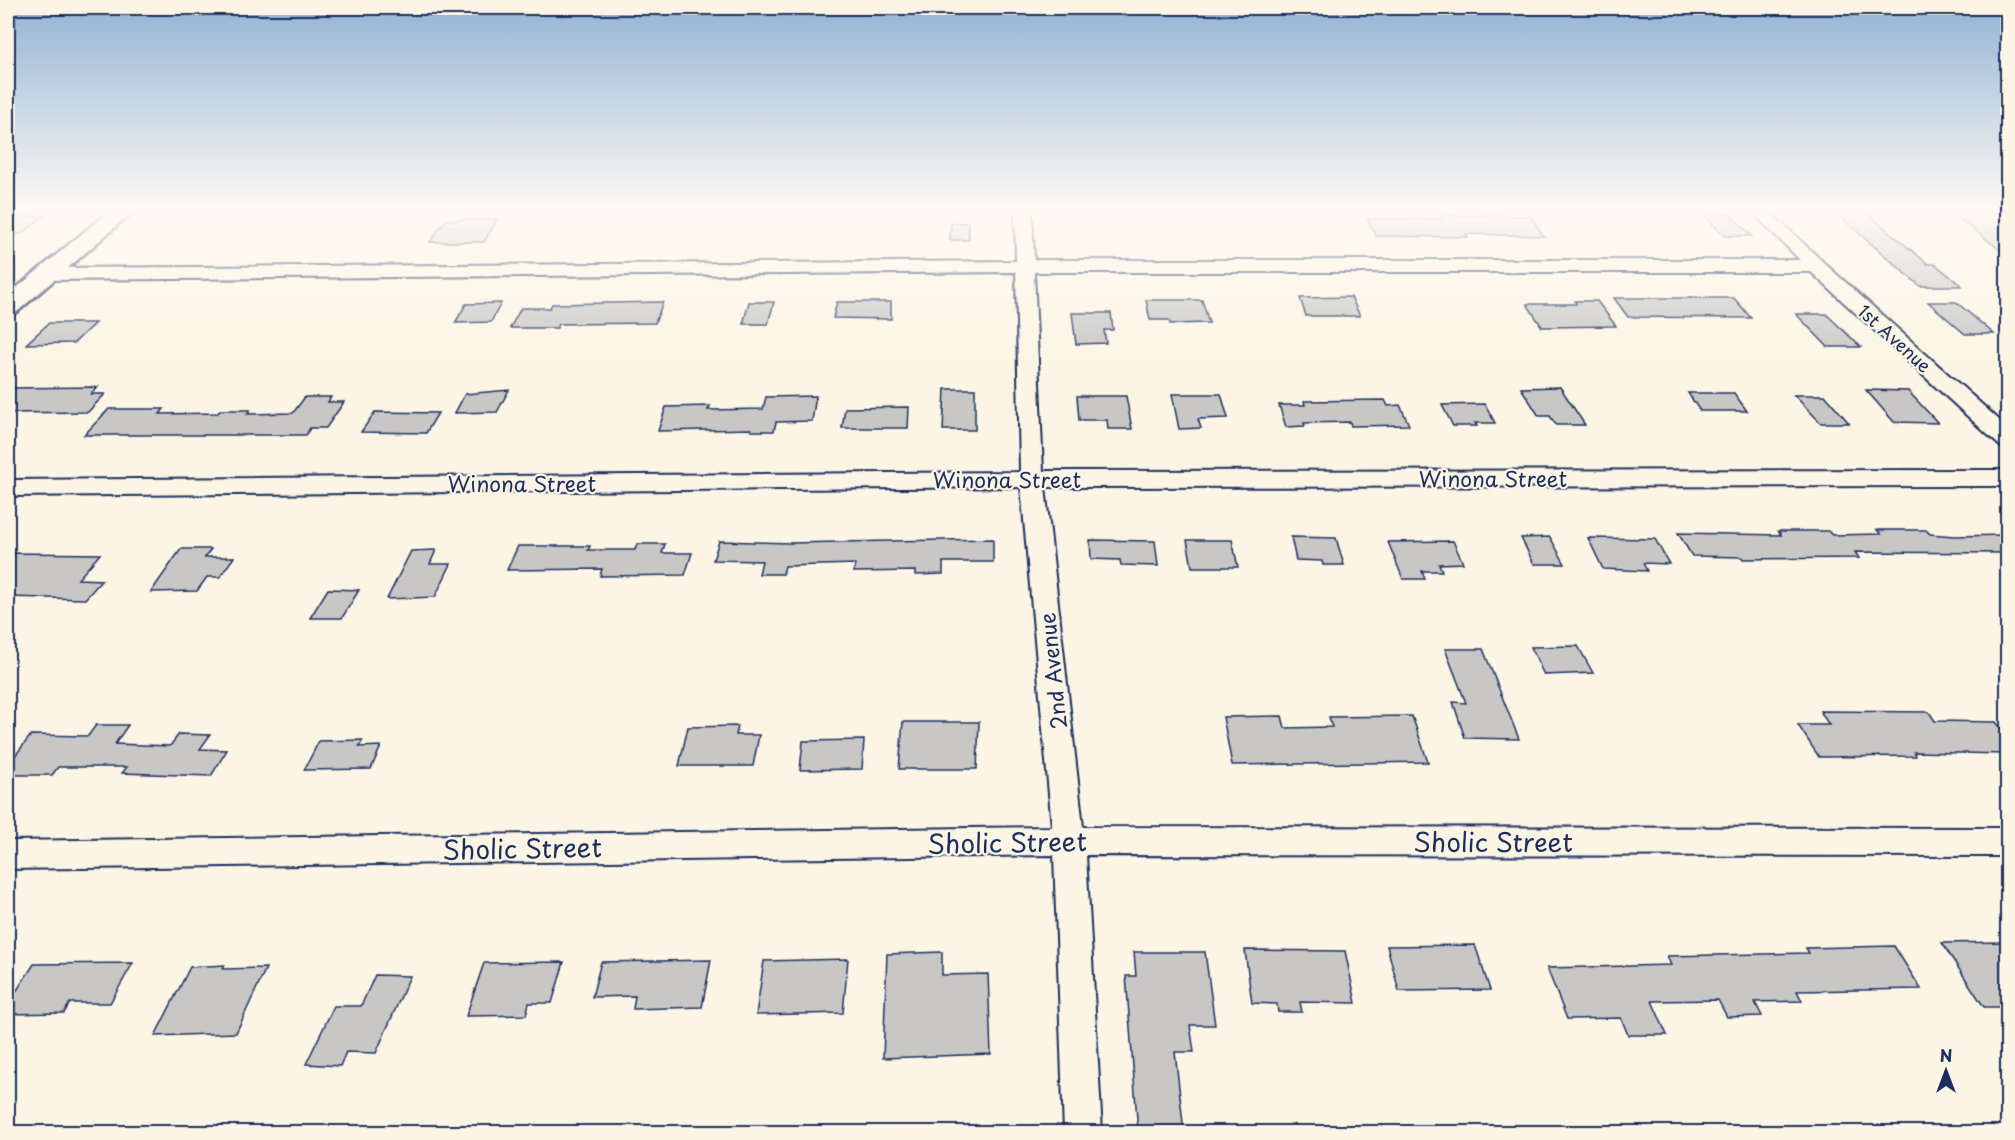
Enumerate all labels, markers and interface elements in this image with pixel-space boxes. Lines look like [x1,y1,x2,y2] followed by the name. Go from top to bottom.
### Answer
[1852,298,1938,378] street label: 1st Avenue
[1419,462,1567,494] street label: Winona Street
[933,463,1081,495] street label: Winona Street
[448,467,596,499] street label: Winona Street
[1030,611,1074,731] street label: 2nd Avenue
[927,821,1087,863] street label: Sholic Street
[1413,822,1573,861] street label: Sholic Street
[442,827,602,869] street label: Sholic Street
[1916,1041,1976,1101] north arrow
[1940,1043,1952,1067] text: N

